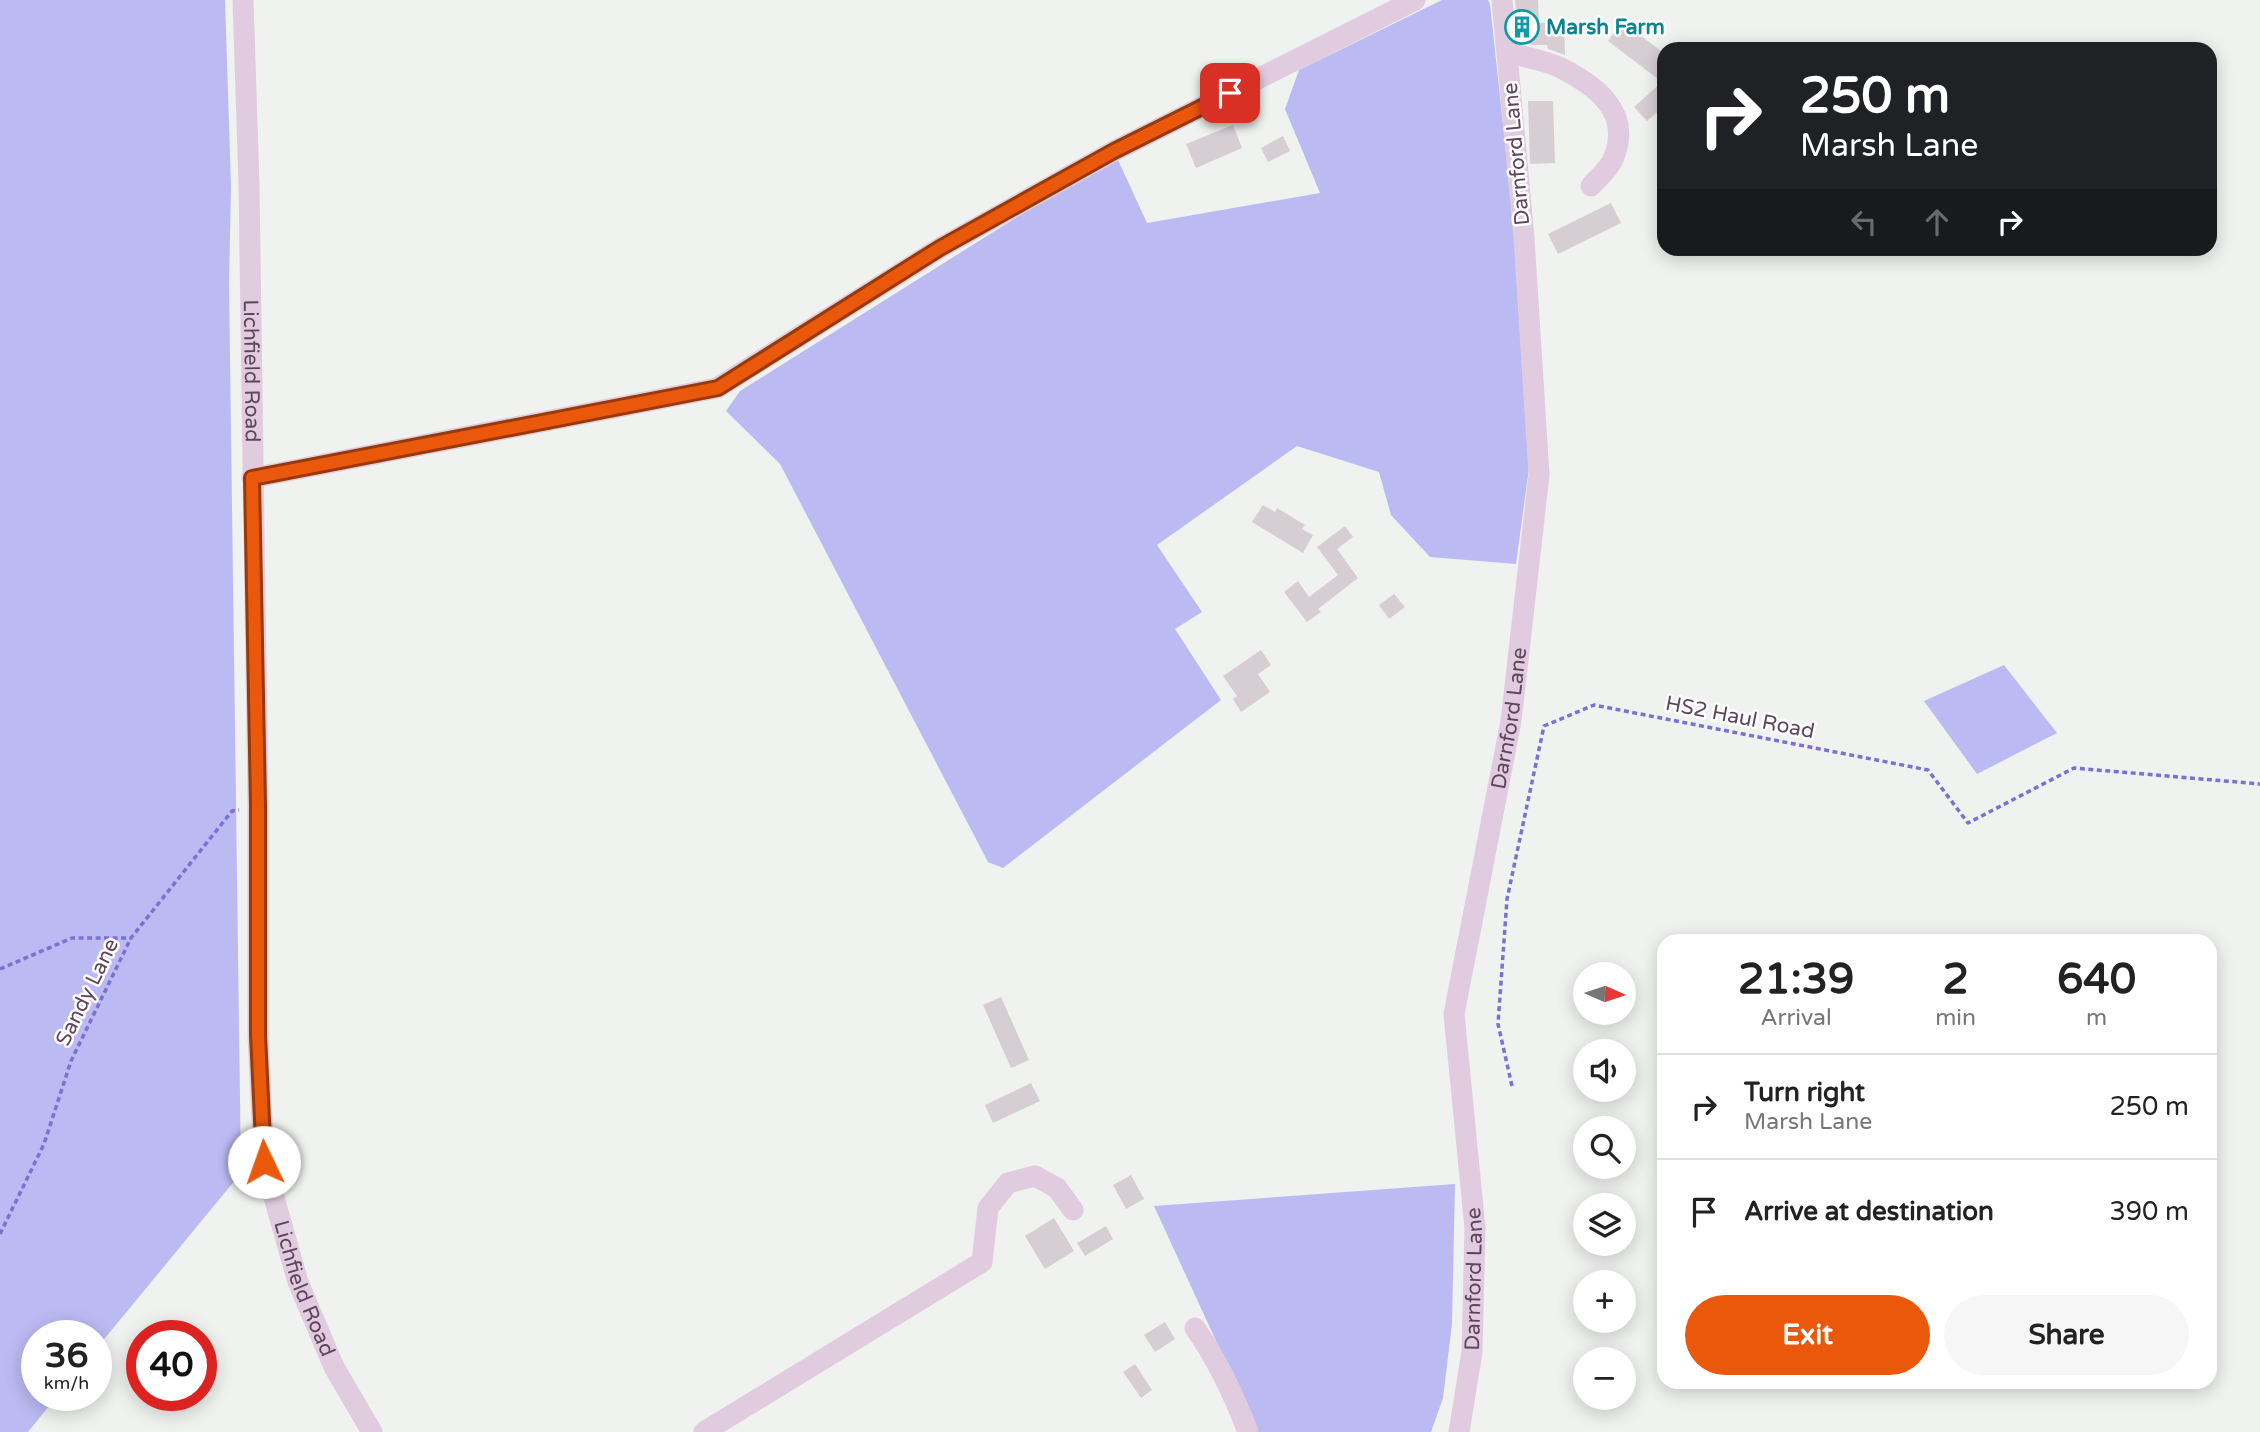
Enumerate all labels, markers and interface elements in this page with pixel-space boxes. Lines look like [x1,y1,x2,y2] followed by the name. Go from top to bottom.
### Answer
[1503,8,1541,46] building icon: Marsh Farm
[1546,15,1665,40] place label: Marsh Farm
[1200,63,1260,123] pin
[1800,67,1950,126] text: 250 m
[1685,70,1776,161] icon: right
[1211,74,1249,112] icon: arrive
[1498,81,1535,226] street label: Darnford Lane
[1800,127,1978,165] text: Marsh Lane
[1845,203,1883,241] icon: left
[1918,203,1956,241] icon: ahead
[1991,203,2029,241] icon: right
[238,299,265,443] street label: Lichfield Road
[1486,646,1532,791] street label: Darnford Lane
[1663,691,1817,744] street label: HS2 Haul Road
[51,934,124,1050] street label: Sandy Lane
[1738,954,1854,1005] text: 21:39
[1942,954,1969,1005] text: 2
[2057,954,2136,1005] text: 640
[1573,962,1636,1026] north arrow
[1573,962,1636,1410] map controls
[1761,1004,1832,1032] text: Arrival
[1935,1004,1976,1032] text: min
[2086,1004,2107,1032] text: m
[1573,1039,1636,1102] button: sound
[1744,1077,1865,1108] text: Turn right
[1685,1088,1723,1126] icon: right
[2109,1091,2189,1122] text: 250 m
[1744,1108,1872,1136] text: Marsh Lane
[1573,1116,1636,1179] button: search
[227,1125,301,1199] position arrow
[1573,1193,1636,1256] button: layers
[1685,1193,1723,1231] icon: arrive
[1744,1196,1994,1227] text: Arrive at destination
[2109,1196,2189,1227] text: 390 m
[1460,1206,1488,1351] street label: Darnford Lane
[268,1218,340,1360] street label: Lichfield Road
[1573,1270,1636,1333] button: +
[1685,1295,1930,1375] button: Exit
[1944,1295,2189,1375] button: Share
[126,1320,217,1411] speed limit sign: 40
[45,1335,88,1377] text: 36
[1573,1347,1636,1410] button: −
[44,1372,89,1394] text: km/h

